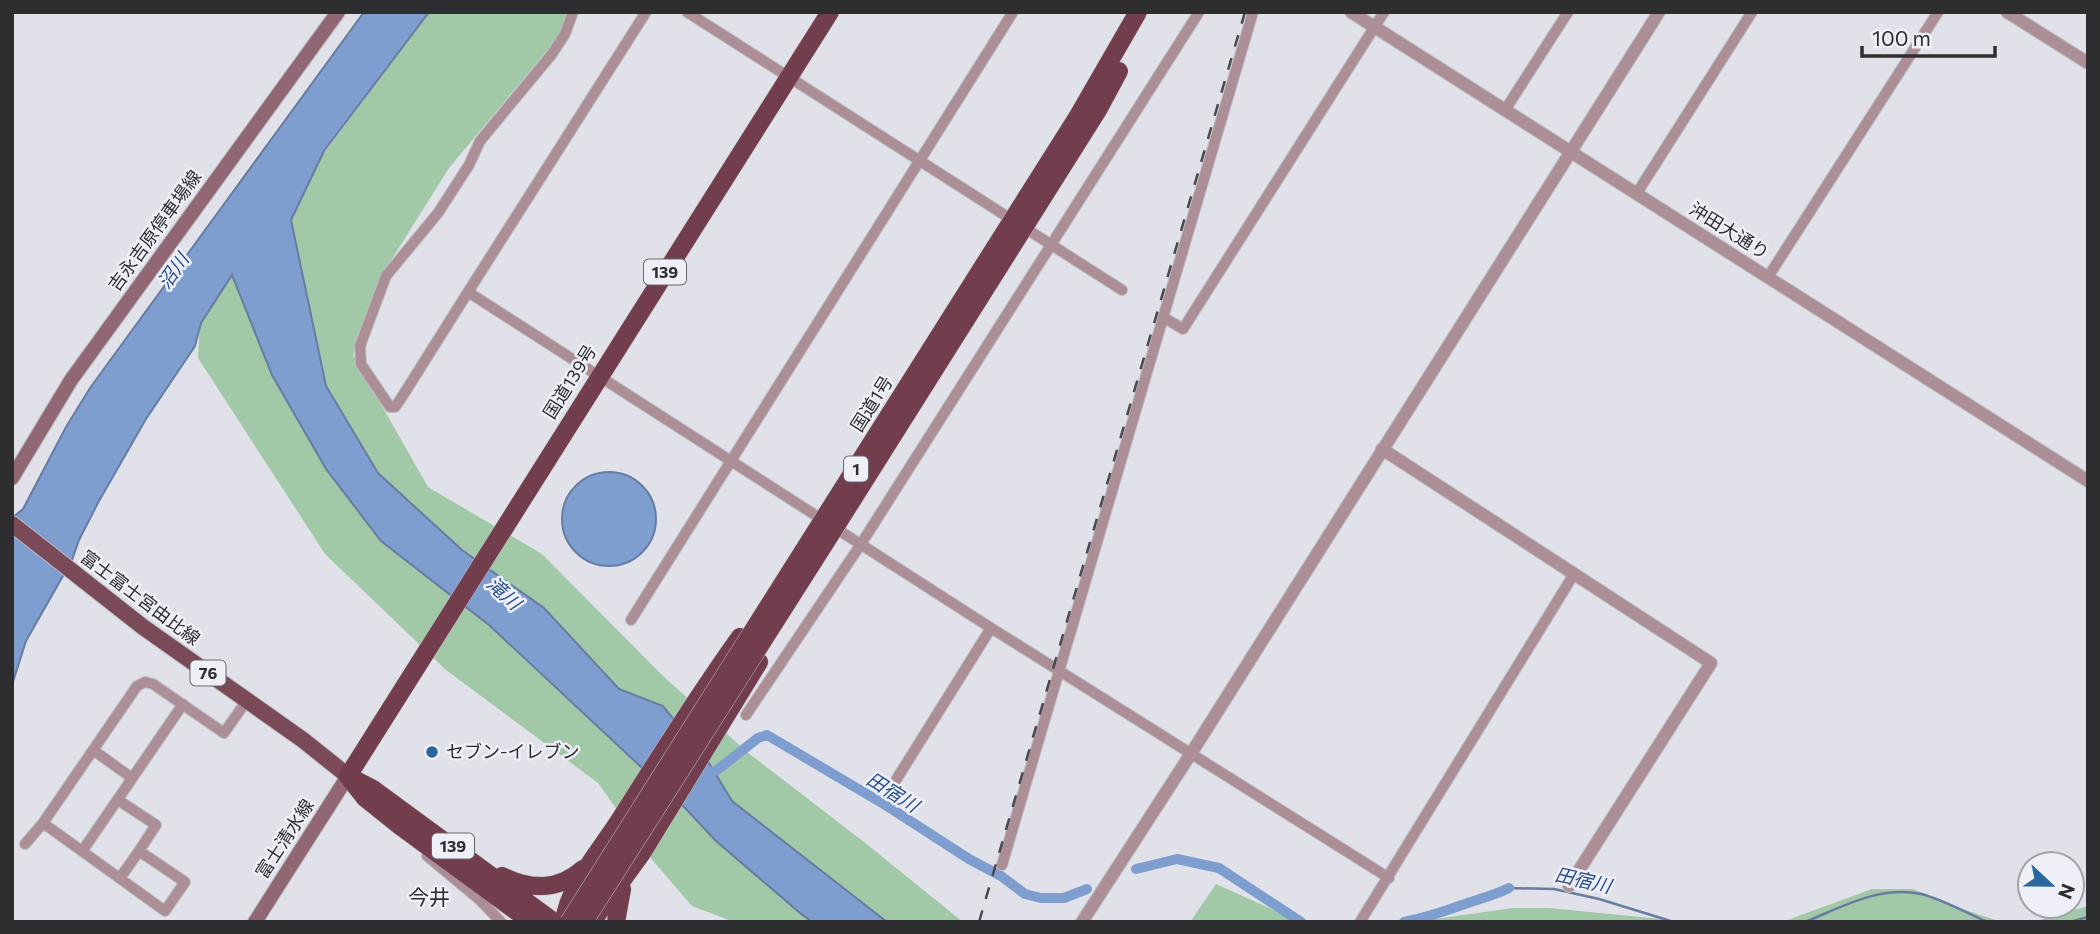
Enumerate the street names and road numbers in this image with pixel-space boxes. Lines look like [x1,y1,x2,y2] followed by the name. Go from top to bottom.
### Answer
[103,166,205,295] street label: 吉永吉原停車場線
[1686,197,1774,263] street label: 沖田大通り
[644,260,686,284] road number: 139
[538,340,600,422] street label: 国道139号
[845,371,897,435] street label: 国道1号
[844,456,868,482] road number: 1
[76,545,205,649] street label: 富士富士宮由比線
[190,660,226,686] road number: 76
[250,795,318,882] street label: 富士清水線
[432,834,474,859] road number: 139

